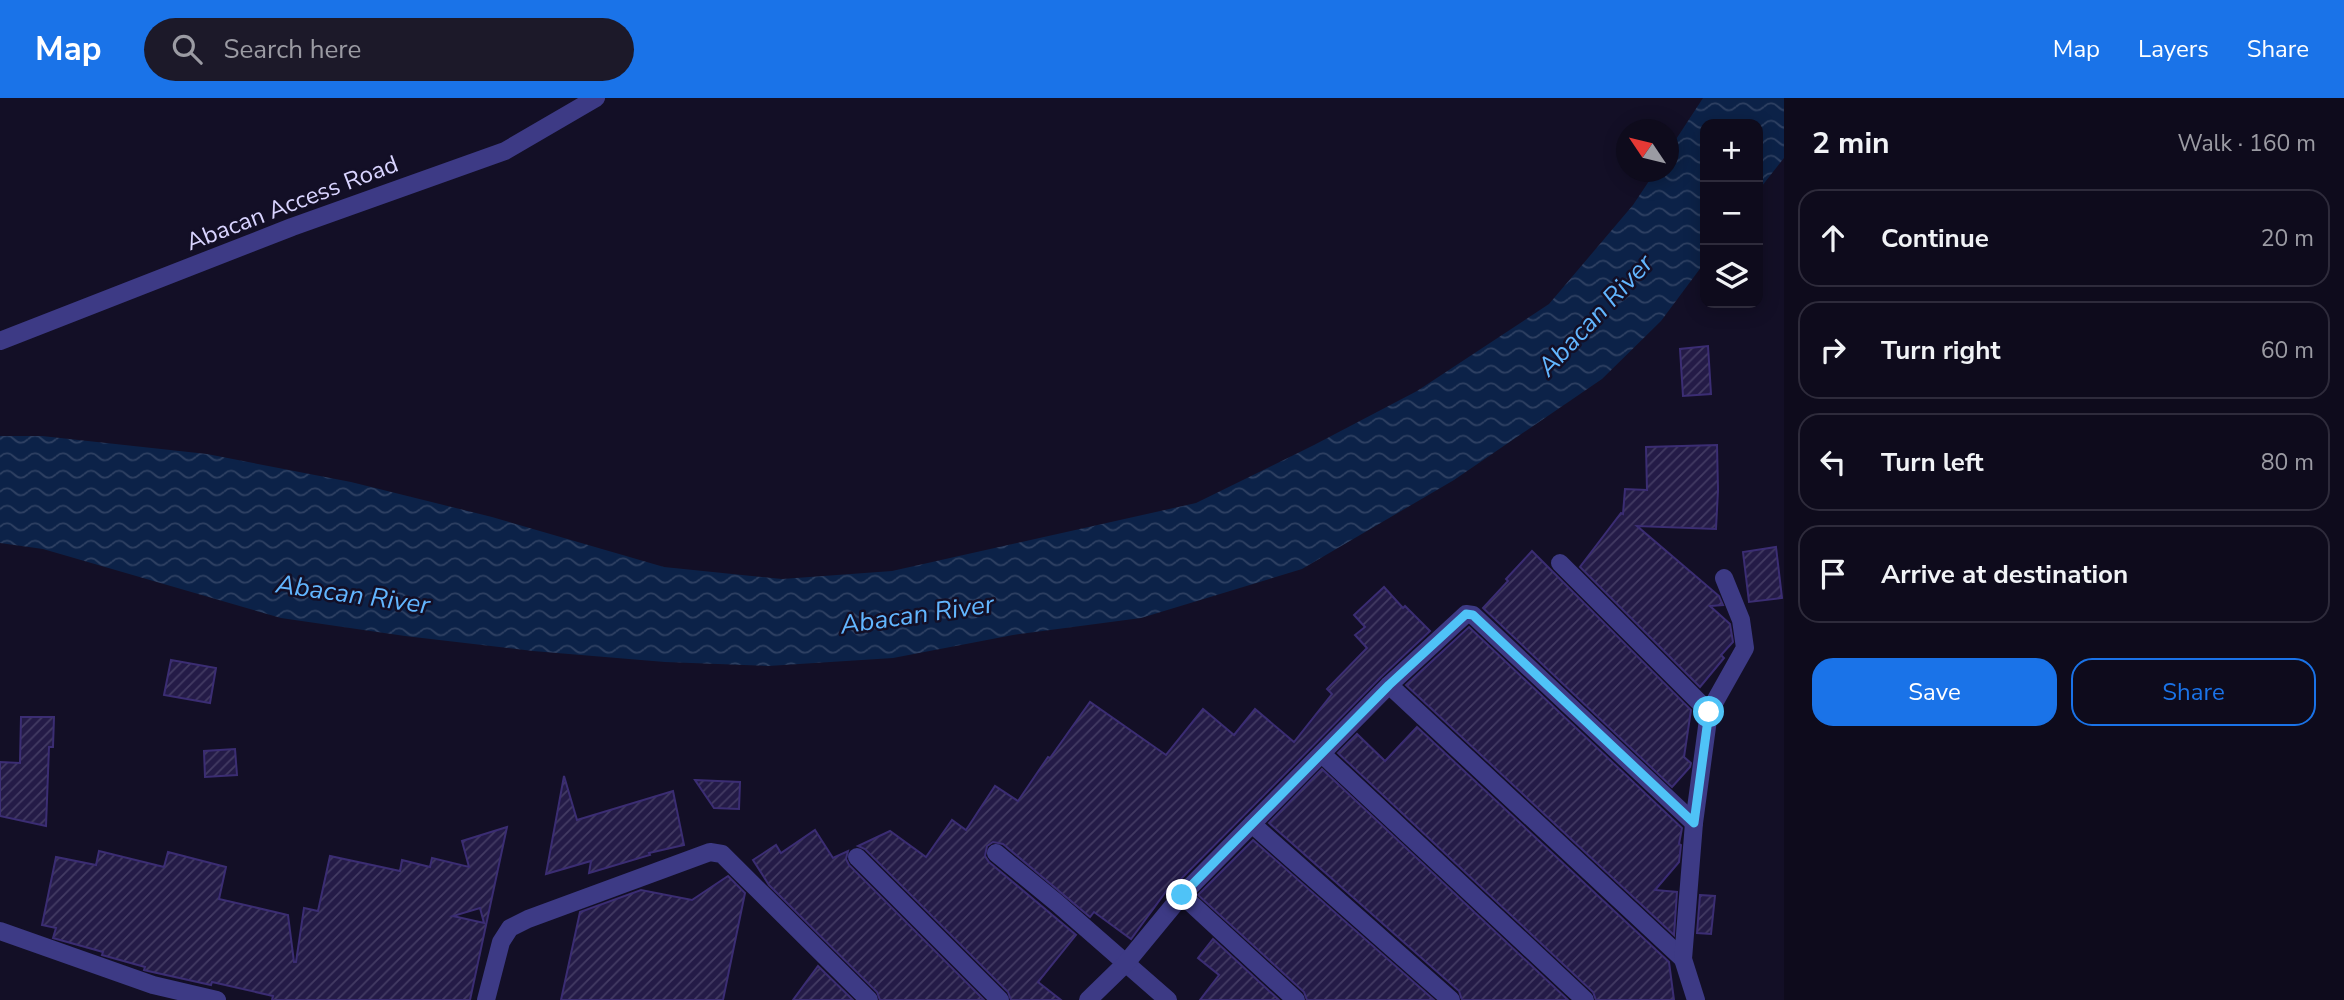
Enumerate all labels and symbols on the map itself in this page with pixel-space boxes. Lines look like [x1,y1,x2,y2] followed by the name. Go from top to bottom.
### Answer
[1616,119,1679,182] north arrow
[181,148,403,258] street label: Abacan Access Road
[1529,246,1661,385] water label: Abacan River
[273,566,433,623] water label: Abacan River
[837,586,997,643] water label: Abacan River
[1693,696,1724,727] route start
[1166,879,1197,910] route end

